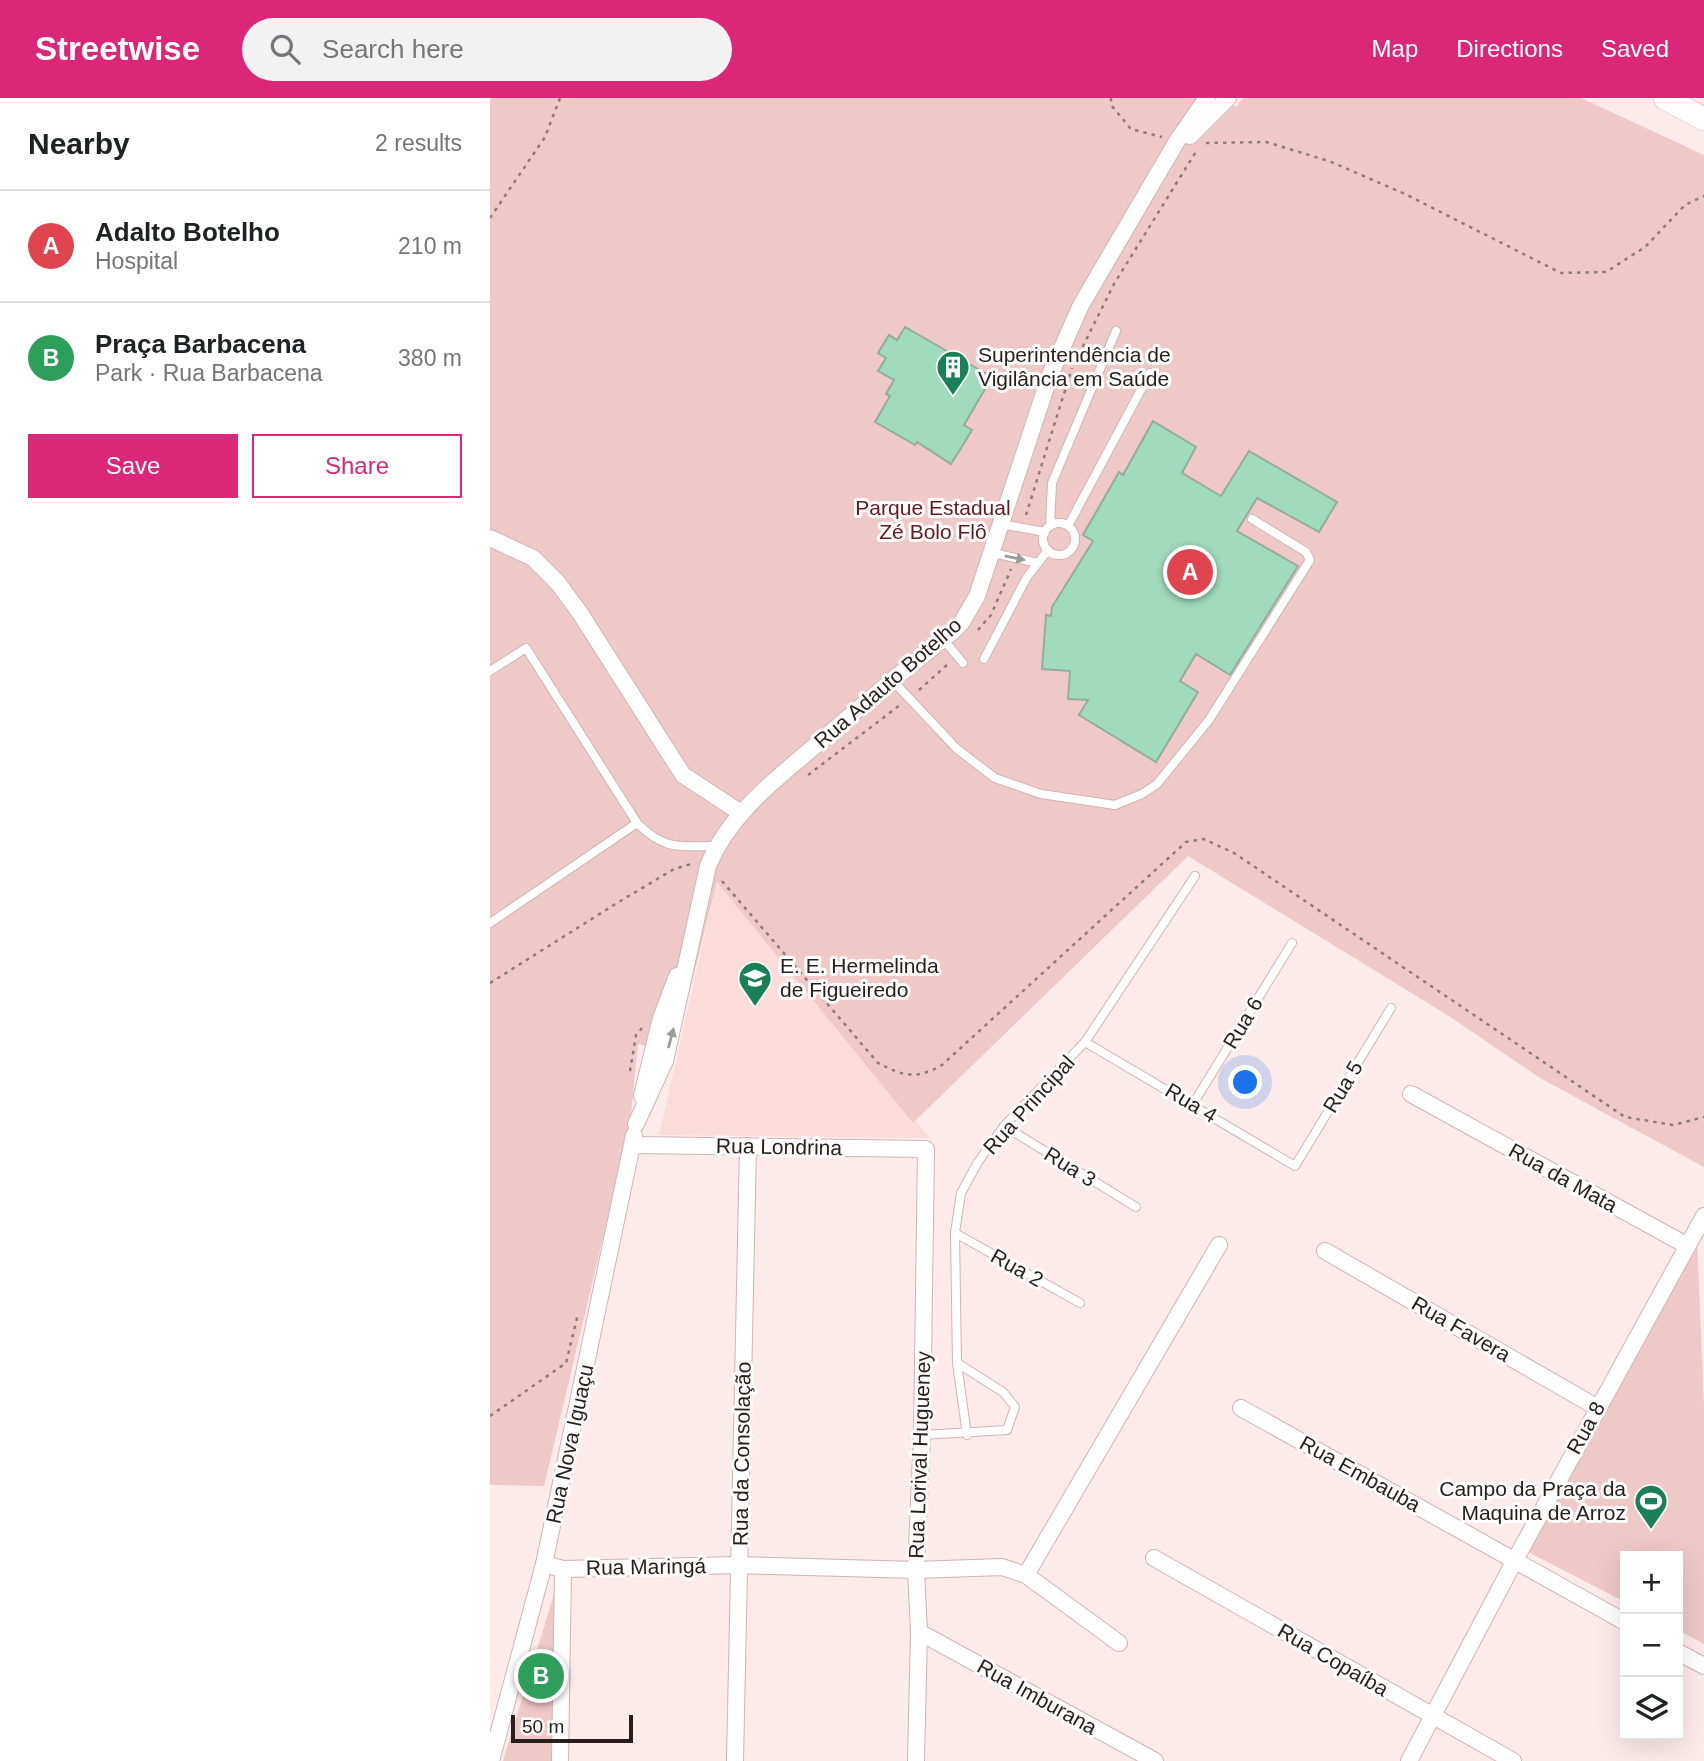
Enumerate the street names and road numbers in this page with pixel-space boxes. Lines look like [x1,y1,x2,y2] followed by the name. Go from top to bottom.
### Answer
[810,613,966,753] street label: Rua Adauto Botelho
[1218,993,1267,1053] street label: Rua 6
[978,1051,1079,1159] street label: Rua Principal
[1318,1057,1367,1117] street label: Rua 5
[1161,1078,1221,1127] street label: Rua 4
[716,1134,843,1159] street label: Rua Londrina
[1505,1138,1622,1217] street label: Rua da Mata
[1040,1142,1100,1191] street label: Rua 3
[987,1244,1047,1291] street label: Rua 2
[1408,1291,1515,1366] street label: Rua Favera
[904,1350,935,1559] street label: Rua Lorival Hugueney
[541,1362,598,1526] street label: Rua Nova Iguaçu
[728,1362,755,1546] street label: Rua da Consolação
[1562,1398,1609,1458] street label: Rua 8
[1296,1431,1425,1516] street label: Rua Embauba
[586,1554,707,1579] street label: Rua Maringá
[1274,1619,1393,1701] street label: Rua Copaíba
[973,1654,1101,1739] street label: Rua Imburana

